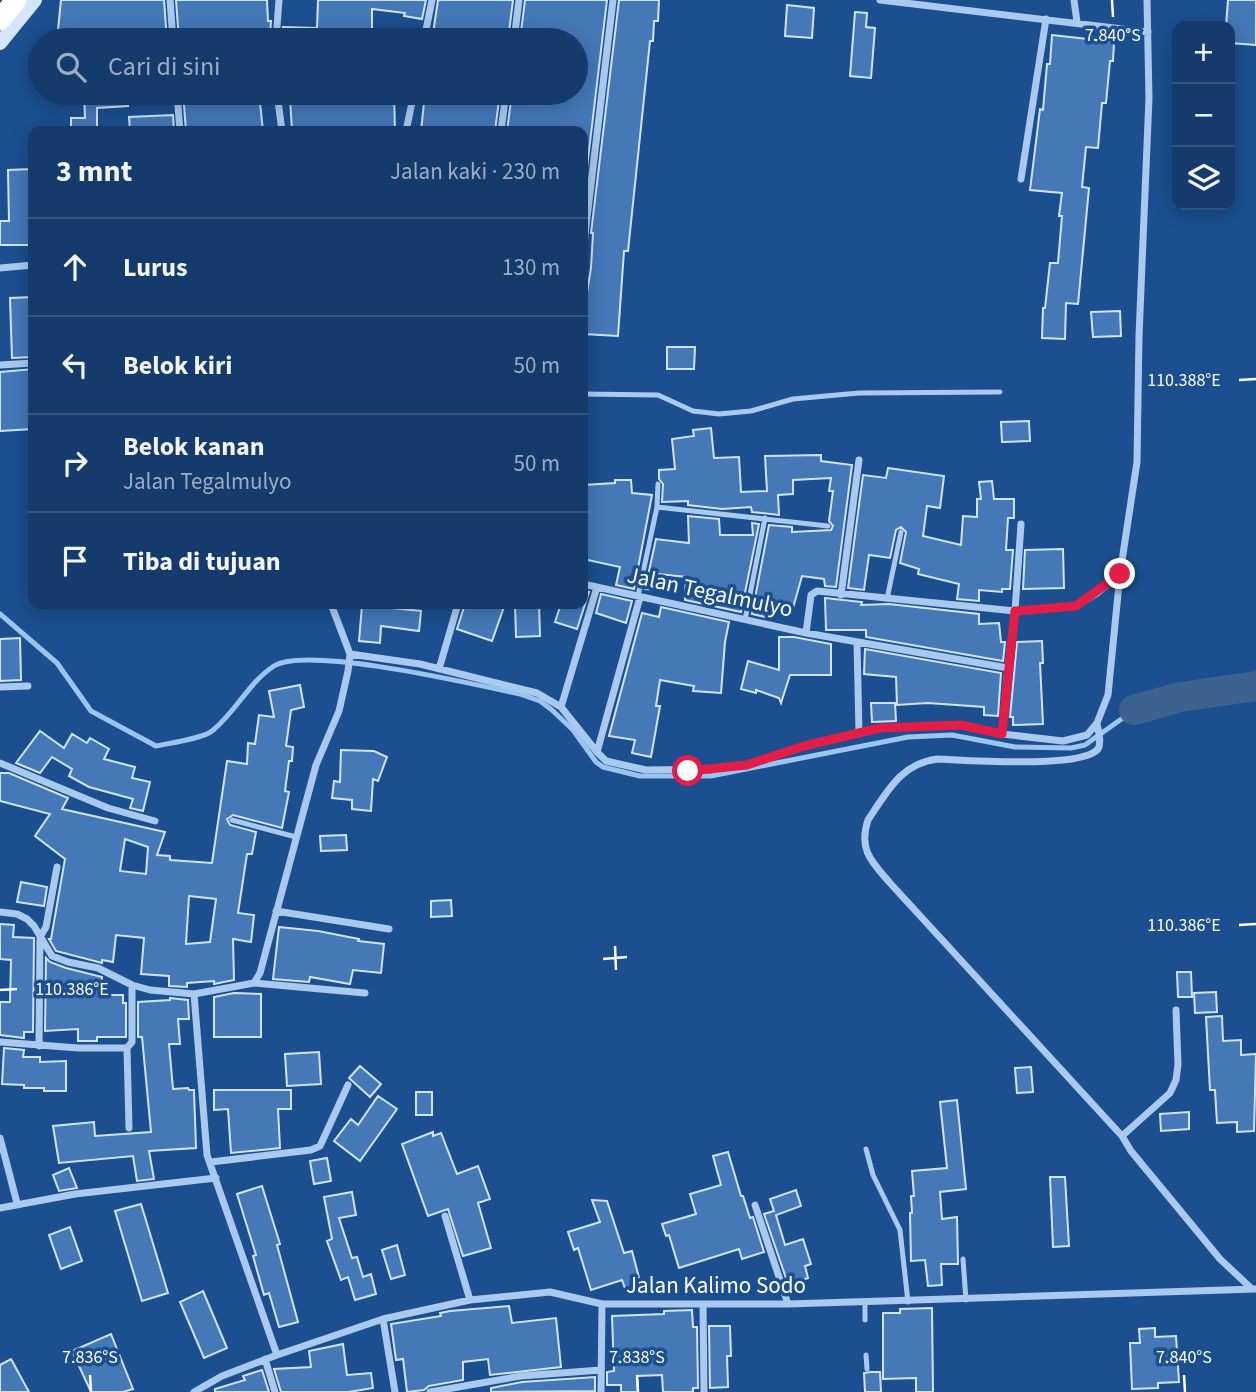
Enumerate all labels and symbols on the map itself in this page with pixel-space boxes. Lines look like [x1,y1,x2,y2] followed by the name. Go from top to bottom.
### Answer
[1085,23,1141,48] text: 7.840°S
[1147,368,1221,393] text: 110.388°E
[624,558,796,626] street label: Jalan Tegalmulyo
[1104,558,1135,589] route end
[672,755,703,786] route start
[1147,913,1221,938] text: 110.386°E
[35,977,109,1002] text: 110.386°E
[626,1269,806,1302] street label: Jalan Kalimo Sodo
[62,1345,118,1370] text: 7.836°S
[609,1345,665,1370] text: 7.838°S
[1156,1345,1212,1370] text: 7.840°S

